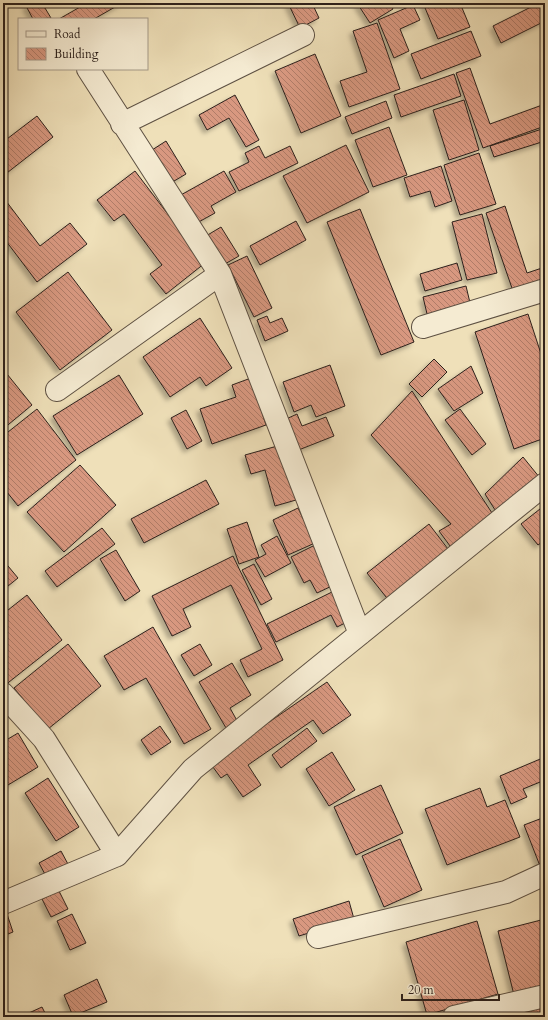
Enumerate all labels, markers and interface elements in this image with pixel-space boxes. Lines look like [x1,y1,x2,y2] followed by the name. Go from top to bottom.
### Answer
[18,18,148,70] legend
[54,26,81,42] text: Road
[54,46,99,62] text: Building
[402,976,499,1002] scale bar
[408,982,435,998] text: 20 m

